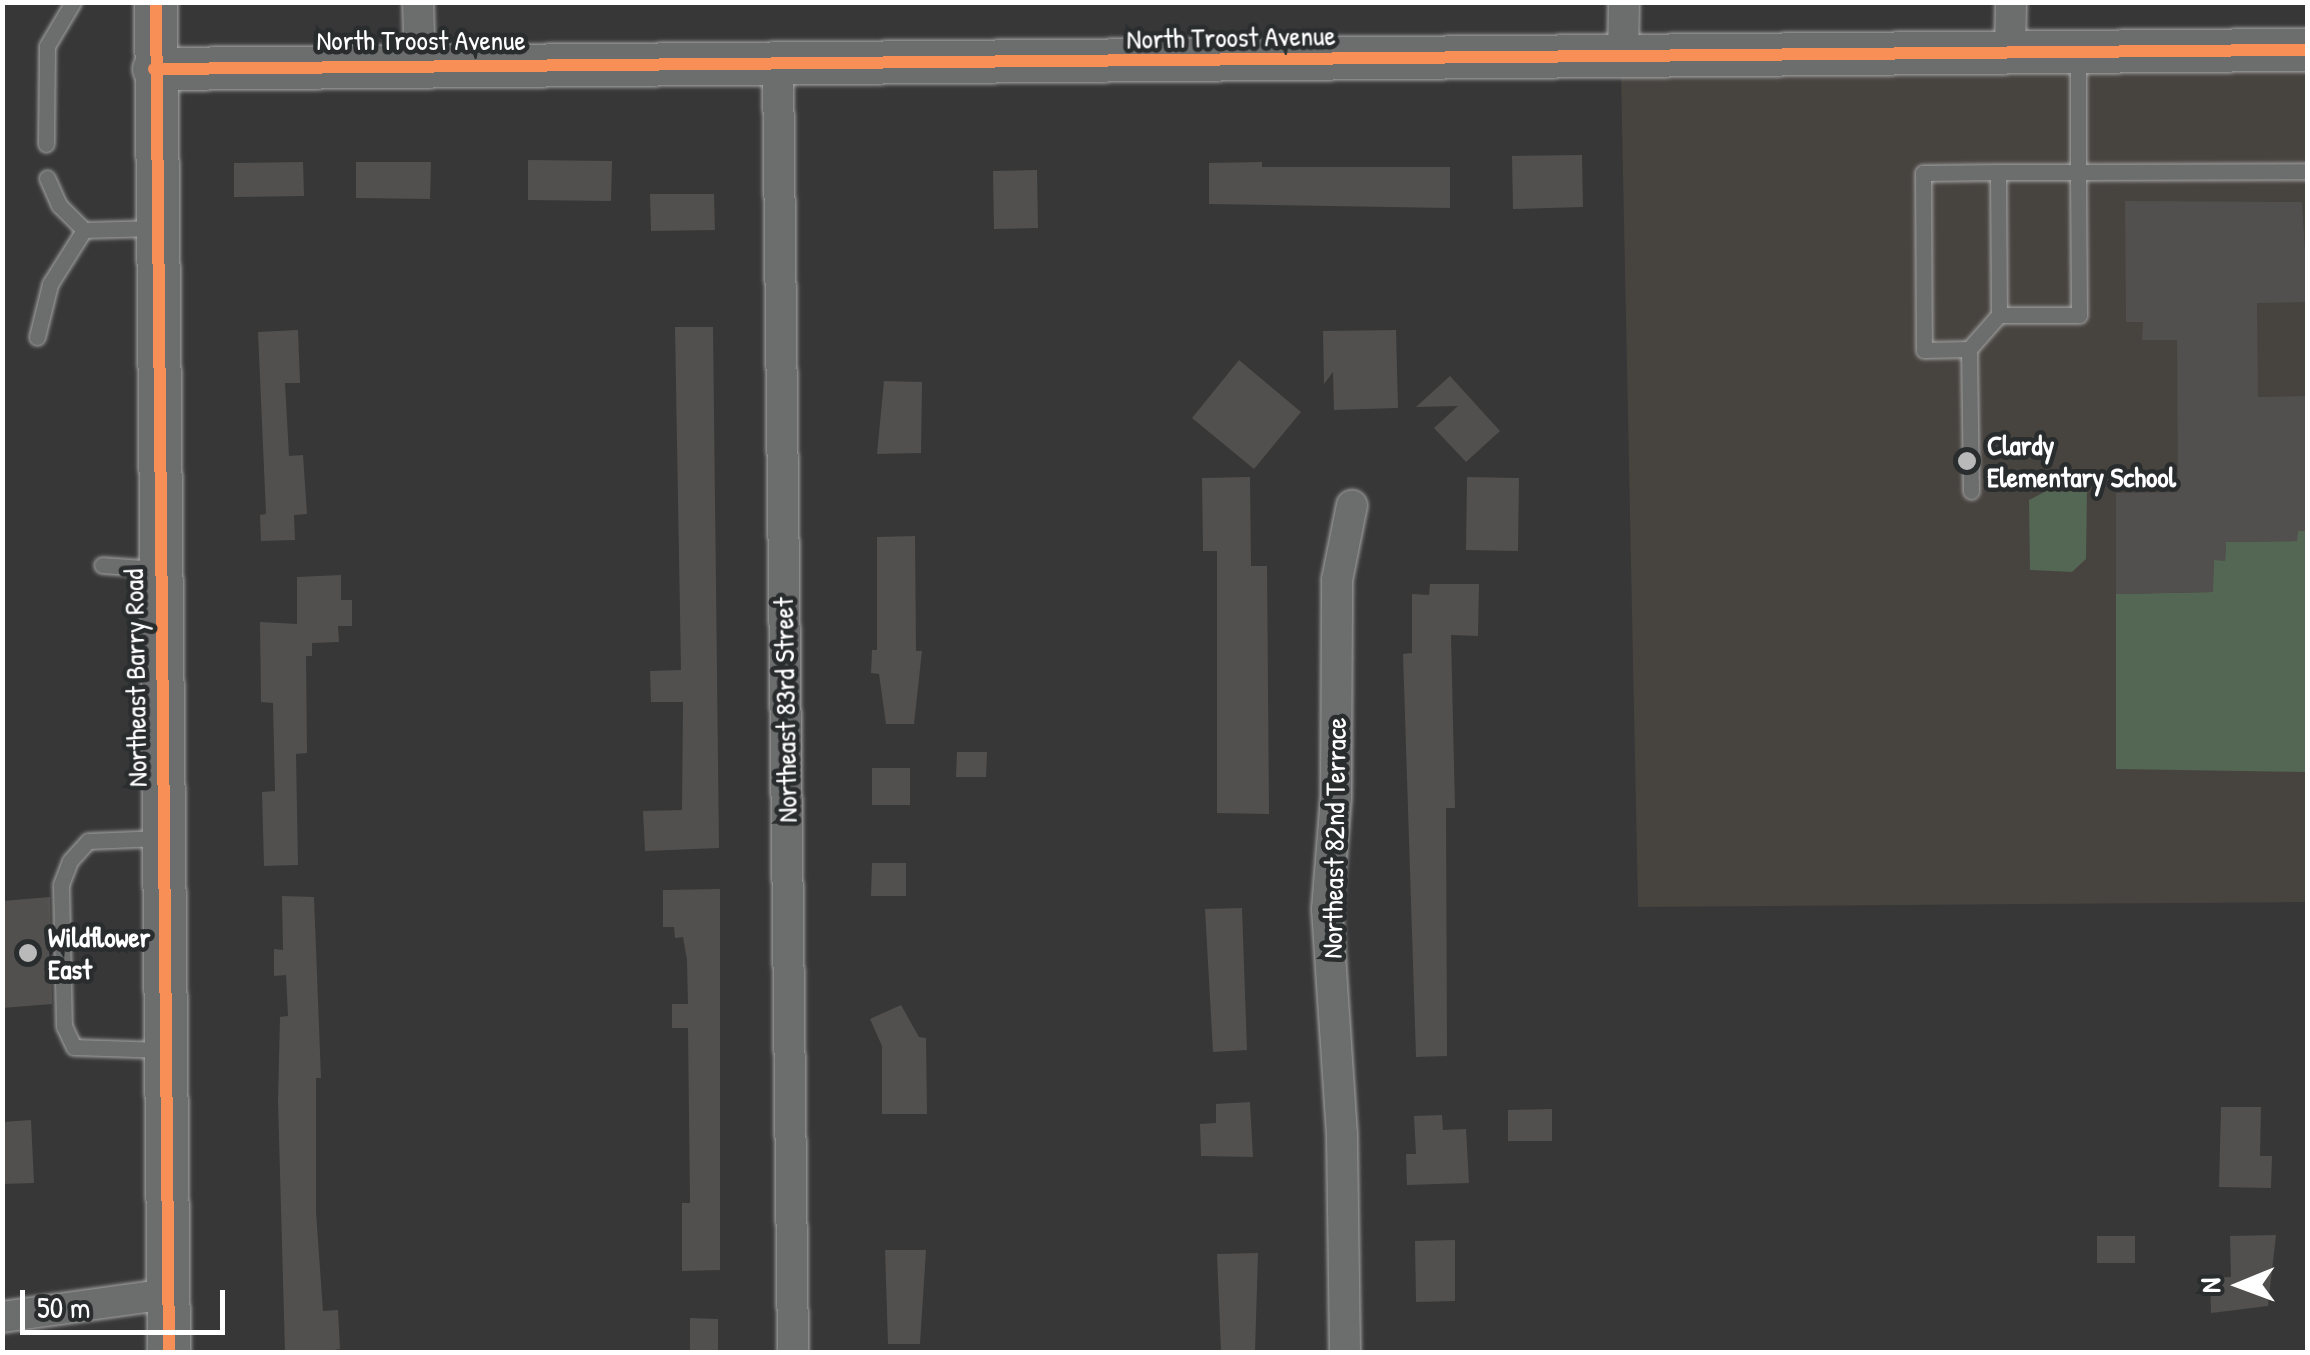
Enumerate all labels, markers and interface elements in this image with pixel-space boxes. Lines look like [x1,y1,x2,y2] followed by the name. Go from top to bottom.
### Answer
[1126,18,1336,56] street label: North Troost Avenue
[316,23,526,57] street label: North Troost Avenue
[1987,428,2176,494] place label: Clardy Elementary School
[1956,450,1978,472] marker: Clardy Elementary School
[116,569,154,787] street label: Northeast Barry Road
[766,597,804,823] street label: Northeast 83rd Street
[1315,717,1353,959] street label: Northeast 82nd Terrace
[48,920,150,986] place label: Wildflower East
[17,942,39,964] marker: Wildflower East
[2190,1235,2290,1335] north arrow
[25,1270,230,1332] scale bar
[2191,1278,2229,1293] text: N
[37,1287,90,1327] text: 50 m

